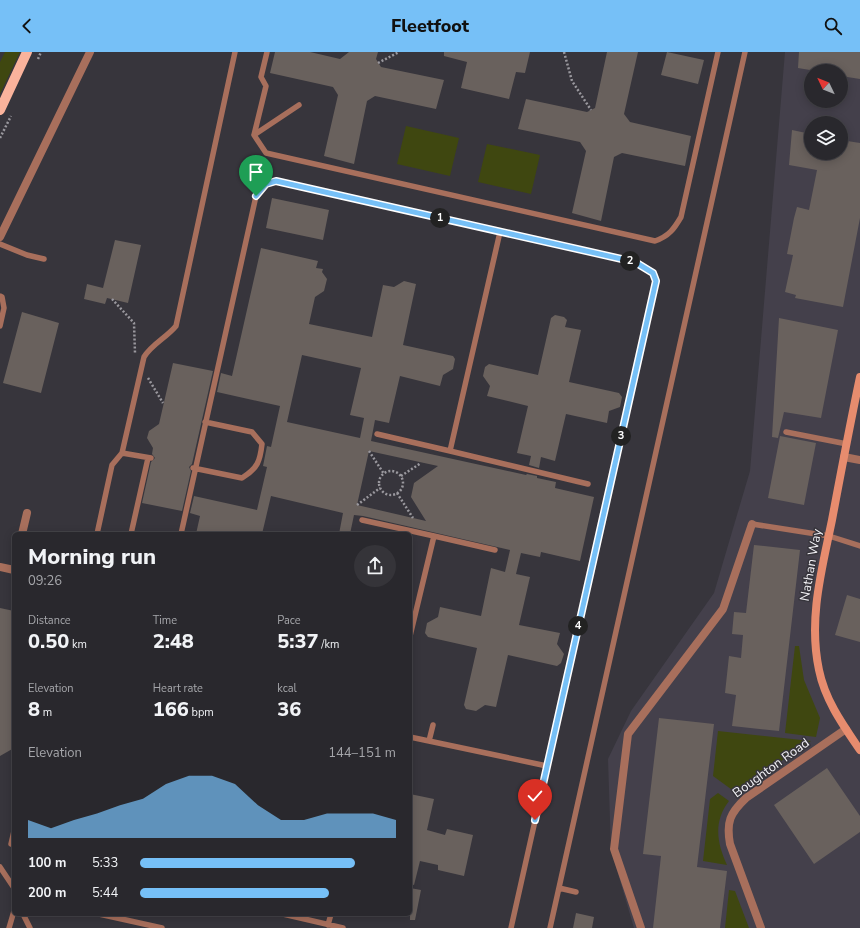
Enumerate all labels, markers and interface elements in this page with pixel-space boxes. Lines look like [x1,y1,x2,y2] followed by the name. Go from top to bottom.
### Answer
[391,14,469,38] text: Fleetfoot
[16,15,38,37] icon: back
[822,15,844,37] icon: search
[804,64,848,108] north arrow
[804,64,848,160] map controls
[804,116,848,160] button: layers
[239,155,273,196] pin
[245,161,267,183] icon: arrive
[430,208,450,228] pin: 1
[437,210,443,225] text: 1
[620,251,640,271] pin: 2
[627,253,633,268] text: 2
[611,426,631,446] pin: 3
[618,428,624,443] text: 3
[796,527,826,603] street label: Nathan Way
[28,542,156,572] text: Morning run
[354,545,396,587] button: share
[28,572,62,590] text: 09:26
[28,613,71,628] text: Distance
[153,613,177,628] text: Time
[277,613,301,628] text: Pace
[568,616,588,636] pin: 4
[575,618,581,633] text: 4
[28,628,69,655] text: 0.50
[153,628,194,655] text: 2:48
[277,628,319,655] text: 5:37
[69,637,87,652] text: km
[319,637,339,652] text: /km
[28,681,74,696] text: Elevation
[153,681,203,696] text: Heart rate
[277,681,297,696] text: kcal
[28,696,40,723] text: 8
[153,696,189,723] text: 166
[277,696,301,723] text: 36
[40,705,52,720] text: m
[189,705,214,720] text: bpm
[729,734,813,802] street label: Boughton Road
[28,744,82,762] text: Elevation
[328,744,396,762] text: 144–151 m
[518,779,552,820] pin
[524,785,546,807] icon: check
[28,854,66,872] text: 100 m
[92,854,118,872] text: 5:33
[28,884,66,902] text: 200 m
[92,884,118,902] text: 5:44

